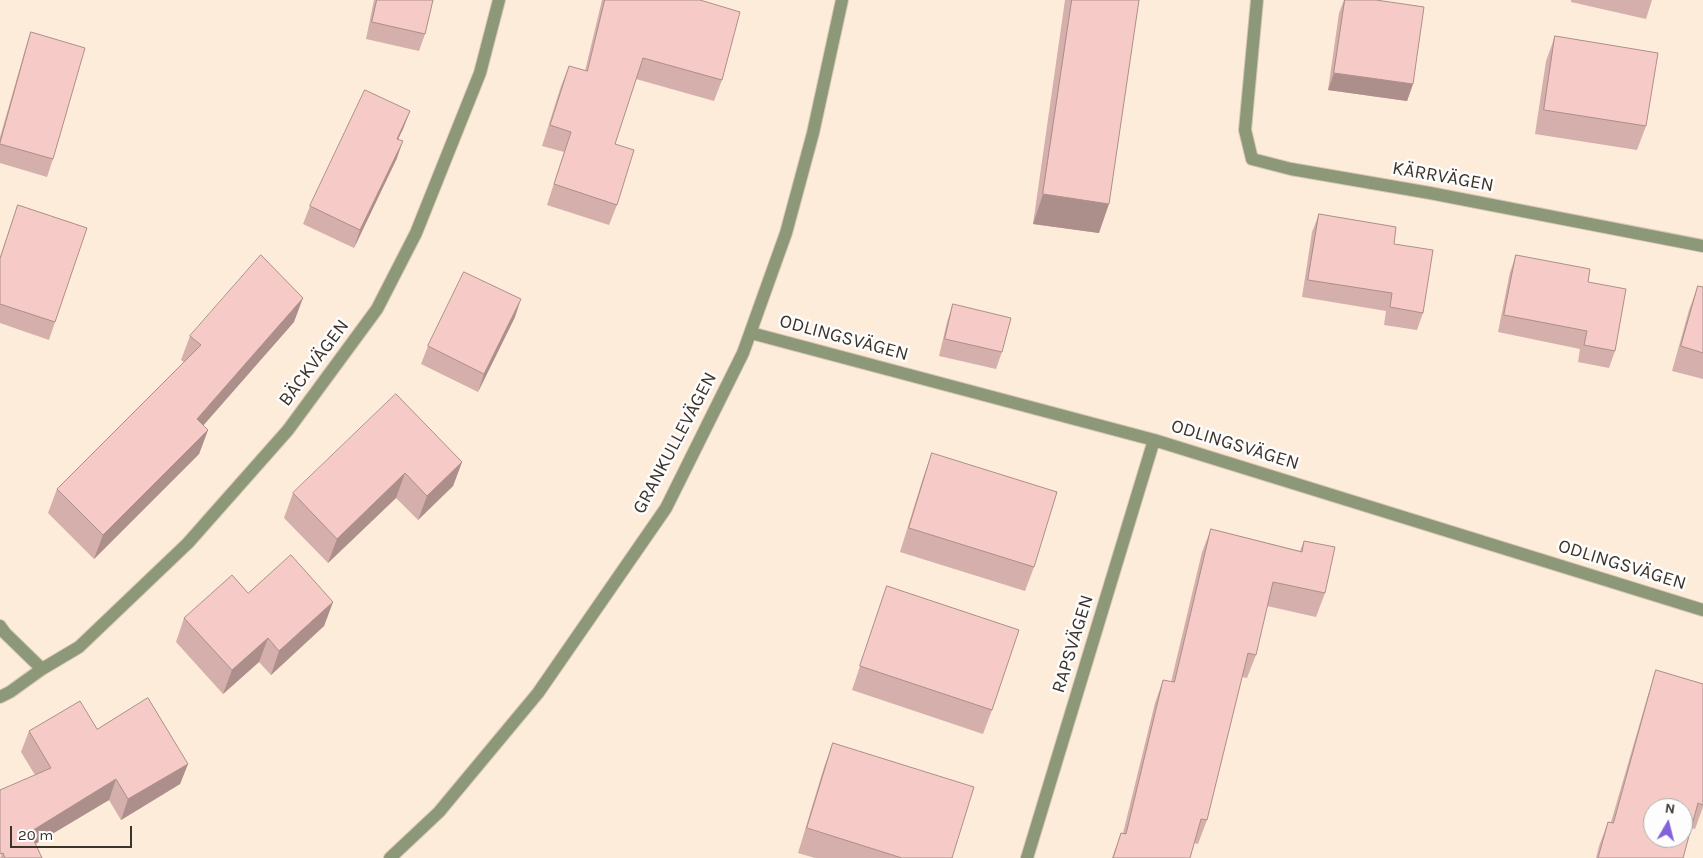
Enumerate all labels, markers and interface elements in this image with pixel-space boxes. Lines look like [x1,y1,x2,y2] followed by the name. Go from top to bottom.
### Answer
[1390,157,1496,197] street label: KÄRRVÄGEN
[777,310,911,366] street label: ODLINGSVÄGEN
[274,315,354,411] street label: BÄCKVÄGEN
[628,368,722,518] street label: GRANKULLEVÄGEN
[1168,415,1302,475] street label: ODLINGSVÄGEN
[1555,535,1689,595] street label: ODLINGSVÄGEN
[1047,592,1099,696] street label: RAPSVÄGEN
[1643,798,1693,848] north arrow
[1664,800,1676,818] text: N
[12,816,135,848] scale bar
[18,826,53,844] text: 20 m

